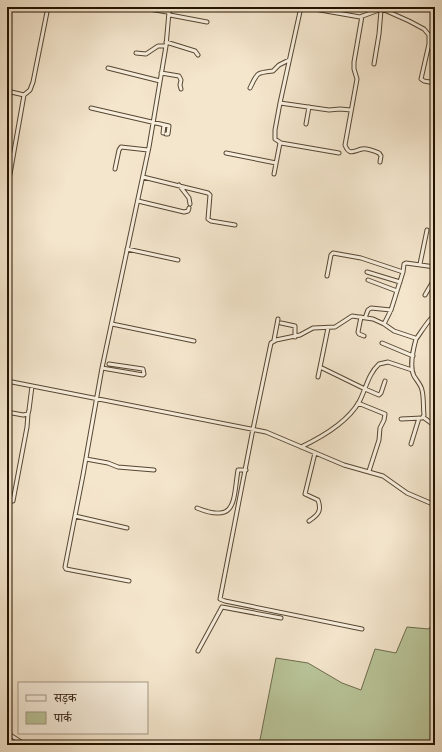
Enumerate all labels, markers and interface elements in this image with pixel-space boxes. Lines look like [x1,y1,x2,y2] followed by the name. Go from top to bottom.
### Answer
[18,682,148,734] legend
[53,691,78,706] text: सड़क
[53,711,73,726] text: पार्क

